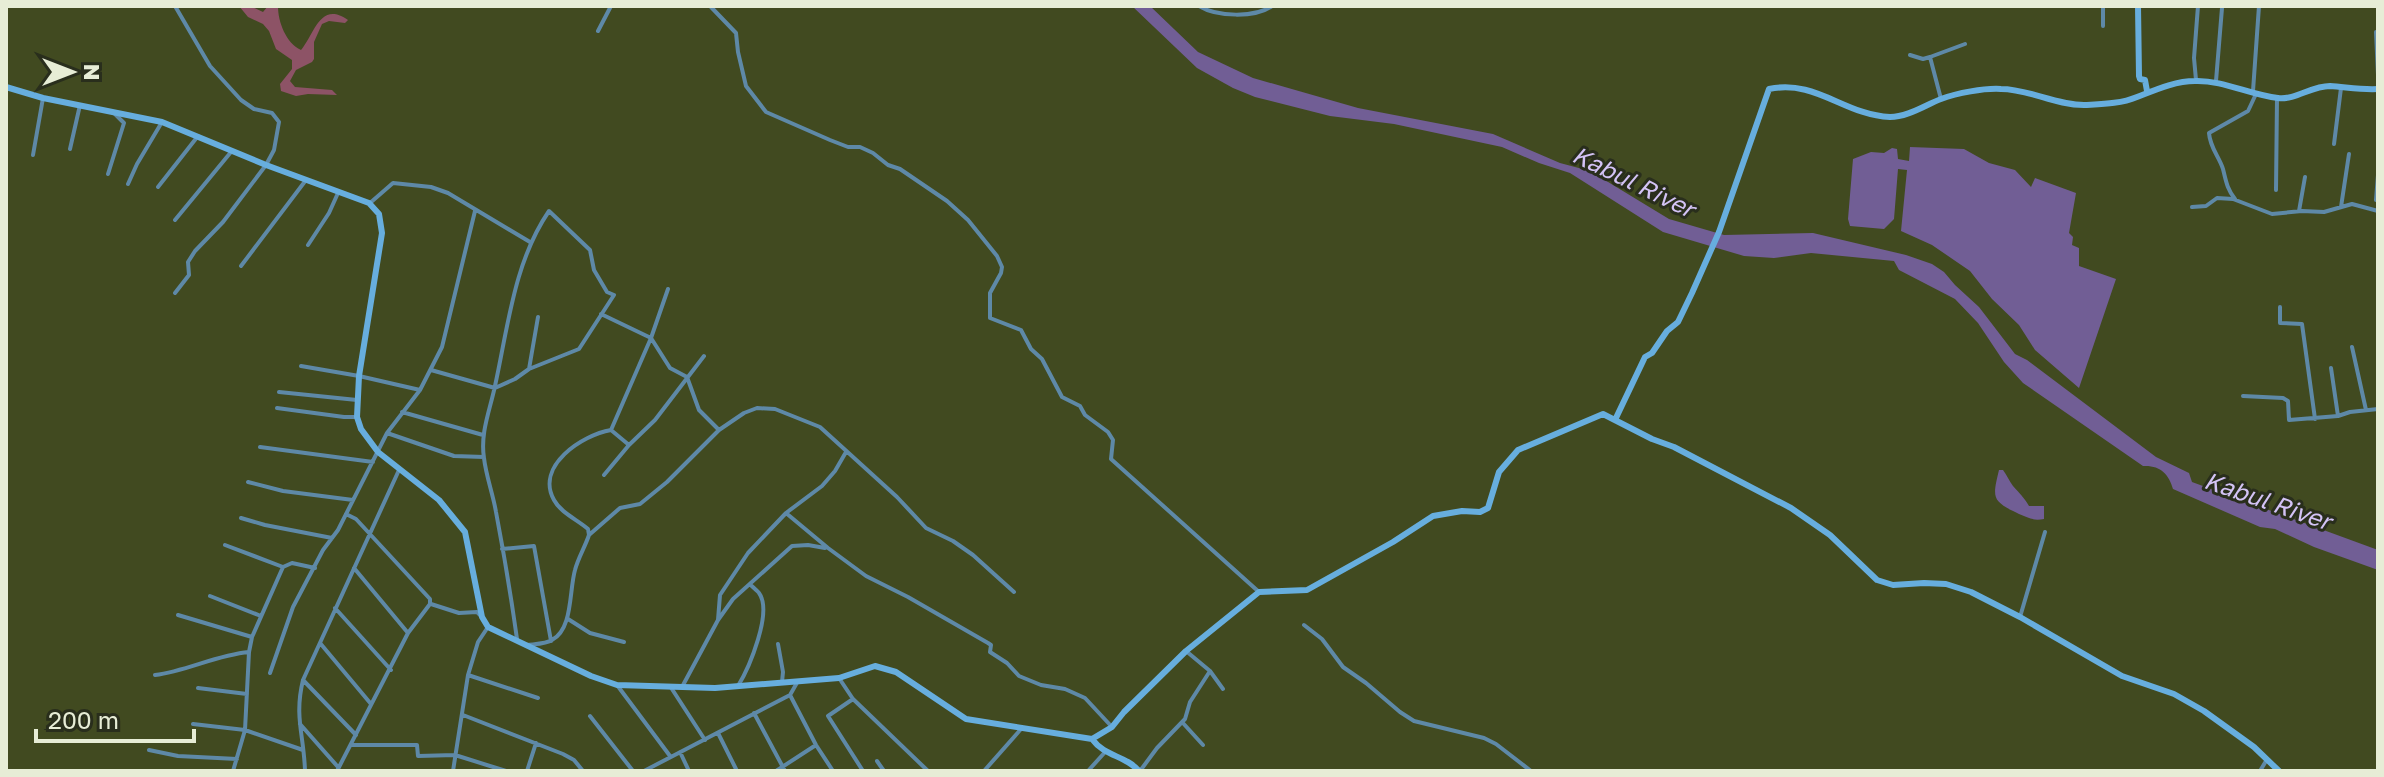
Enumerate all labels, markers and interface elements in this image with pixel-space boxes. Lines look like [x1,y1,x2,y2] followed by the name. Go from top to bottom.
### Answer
[32,32,112,112] north arrow
[79,64,106,80] text: N
[1568,139,1703,225] water label: Kabul River
[2201,465,2338,536] water label: Kabul River
[36,693,194,743] scale bar
[48,705,119,734] text: 200 m

